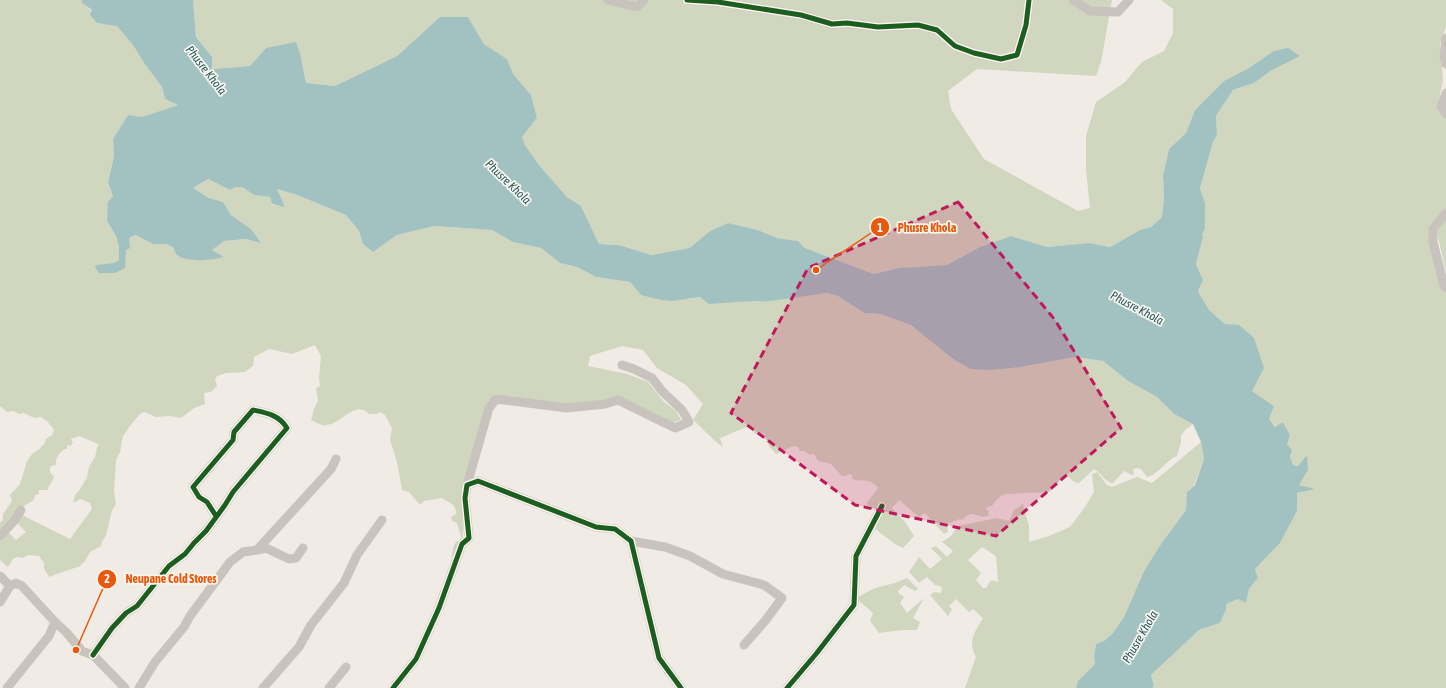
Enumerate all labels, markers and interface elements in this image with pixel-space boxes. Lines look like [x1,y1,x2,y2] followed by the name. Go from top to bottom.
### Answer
[183,43,230,97] water label: Phusre Khola
[482,157,534,207] water label: Phusre Khola
[870,215,964,239] callout: Phusre Khola
[877,221,883,235] text: 1
[898,221,957,235] text: Phusre Khola
[1108,288,1166,328] water label: Phusre Khola
[97,567,224,591] callout: Neupane Cold Stores
[104,572,110,586] text: 2
[125,572,217,586] text: Neupane Cold Stores
[1119,608,1161,666] water label: Phusre Khola

